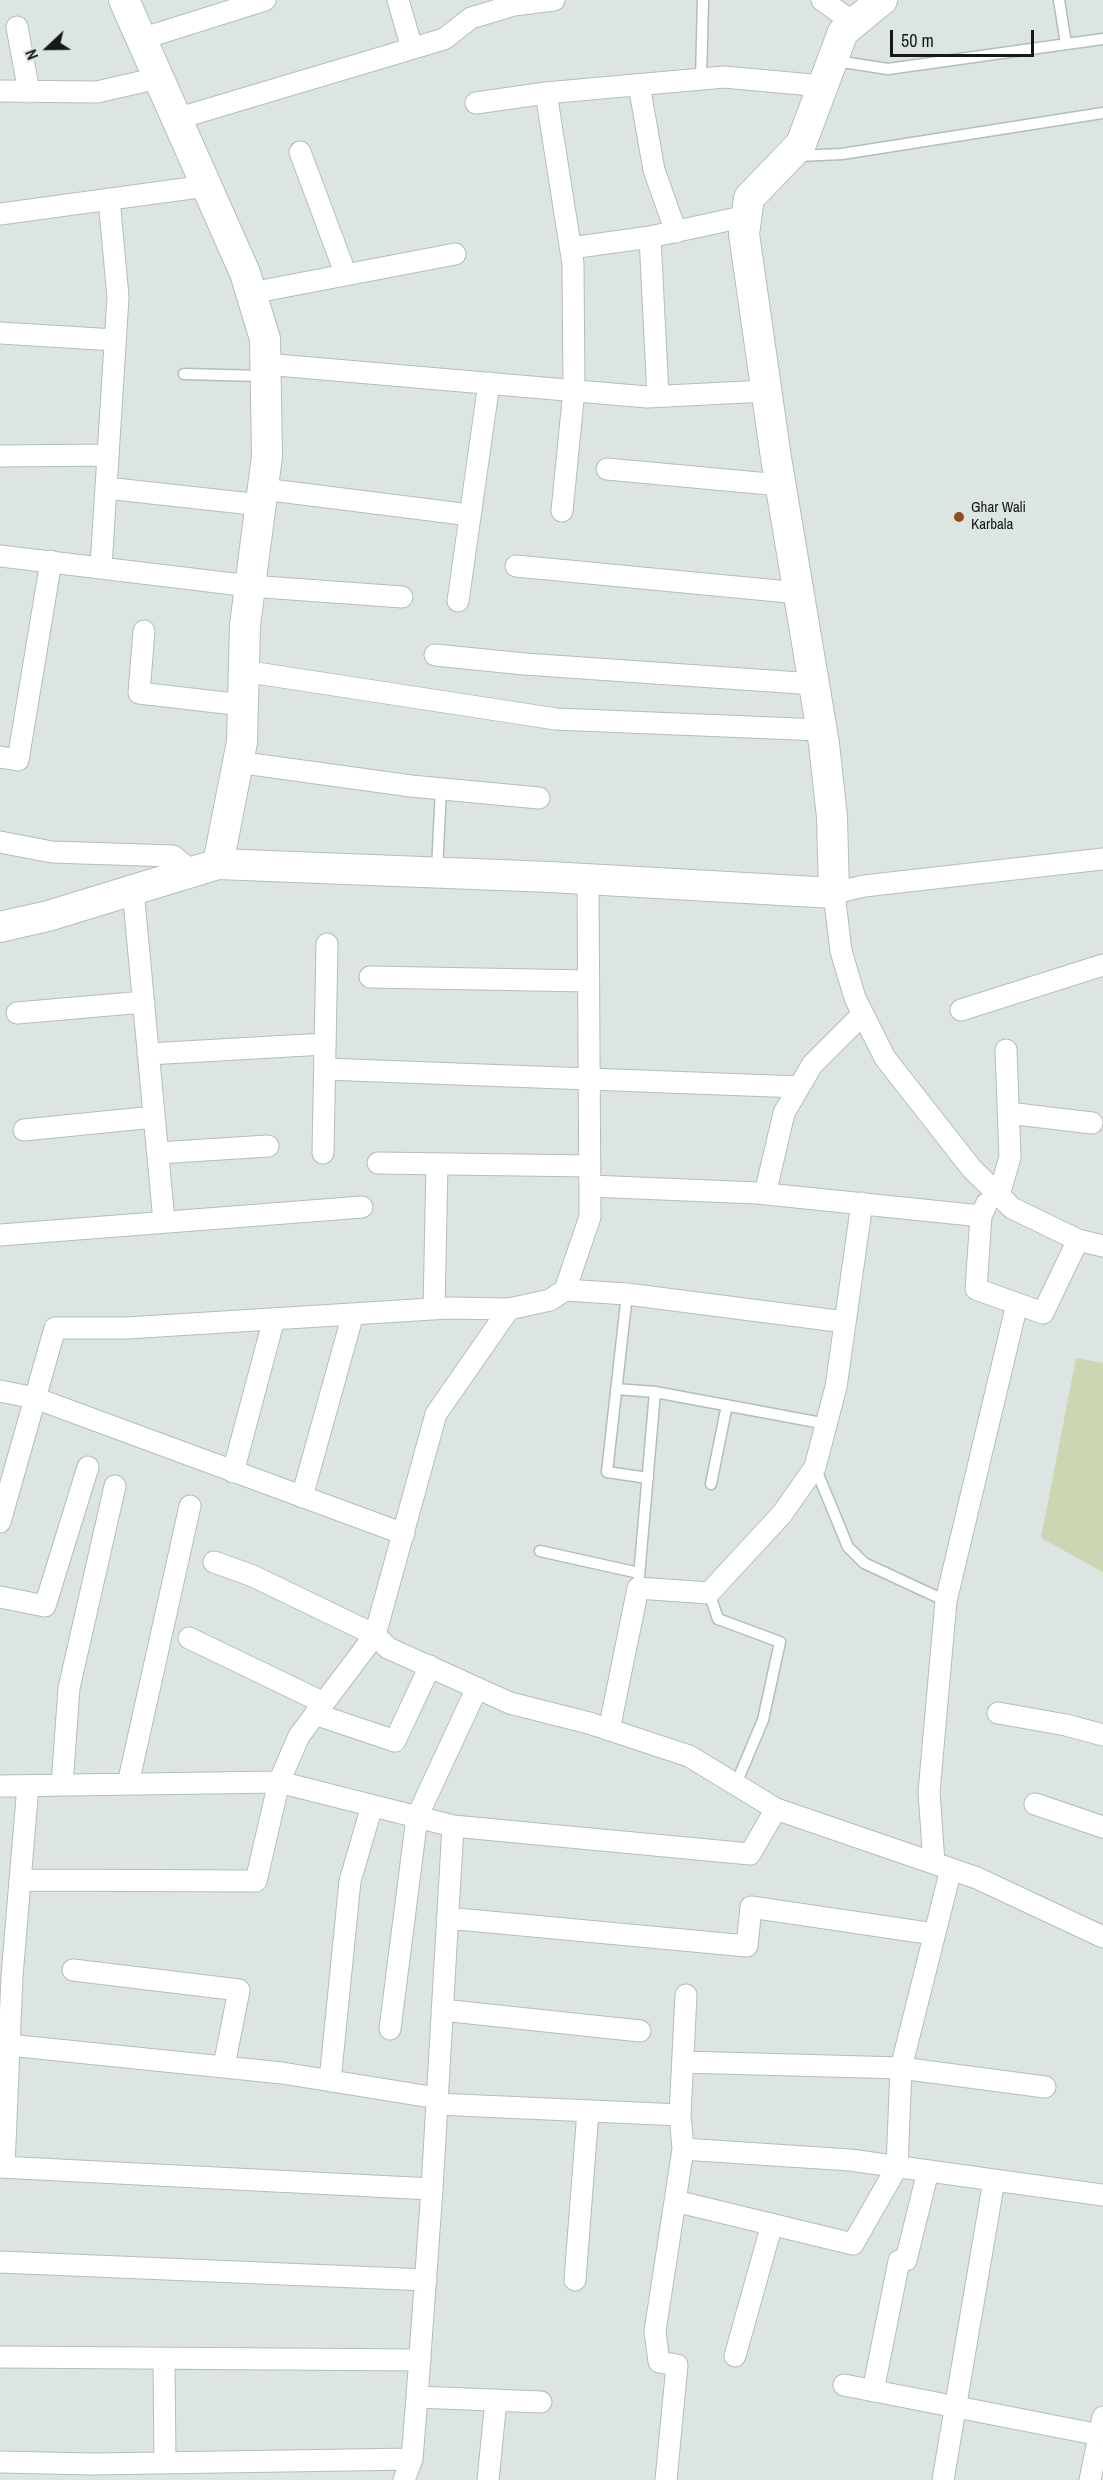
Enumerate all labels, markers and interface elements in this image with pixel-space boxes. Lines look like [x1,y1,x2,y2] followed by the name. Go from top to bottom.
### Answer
[18,18,78,78] north arrow
[893,18,1037,56] scale bar
[901,28,934,53] text: 50 m
[19,46,43,63] text: N
[971,499,1026,534] place label: Ghar Wali Karbala
[952,510,966,524] marker: Ghar Wali Karbala

